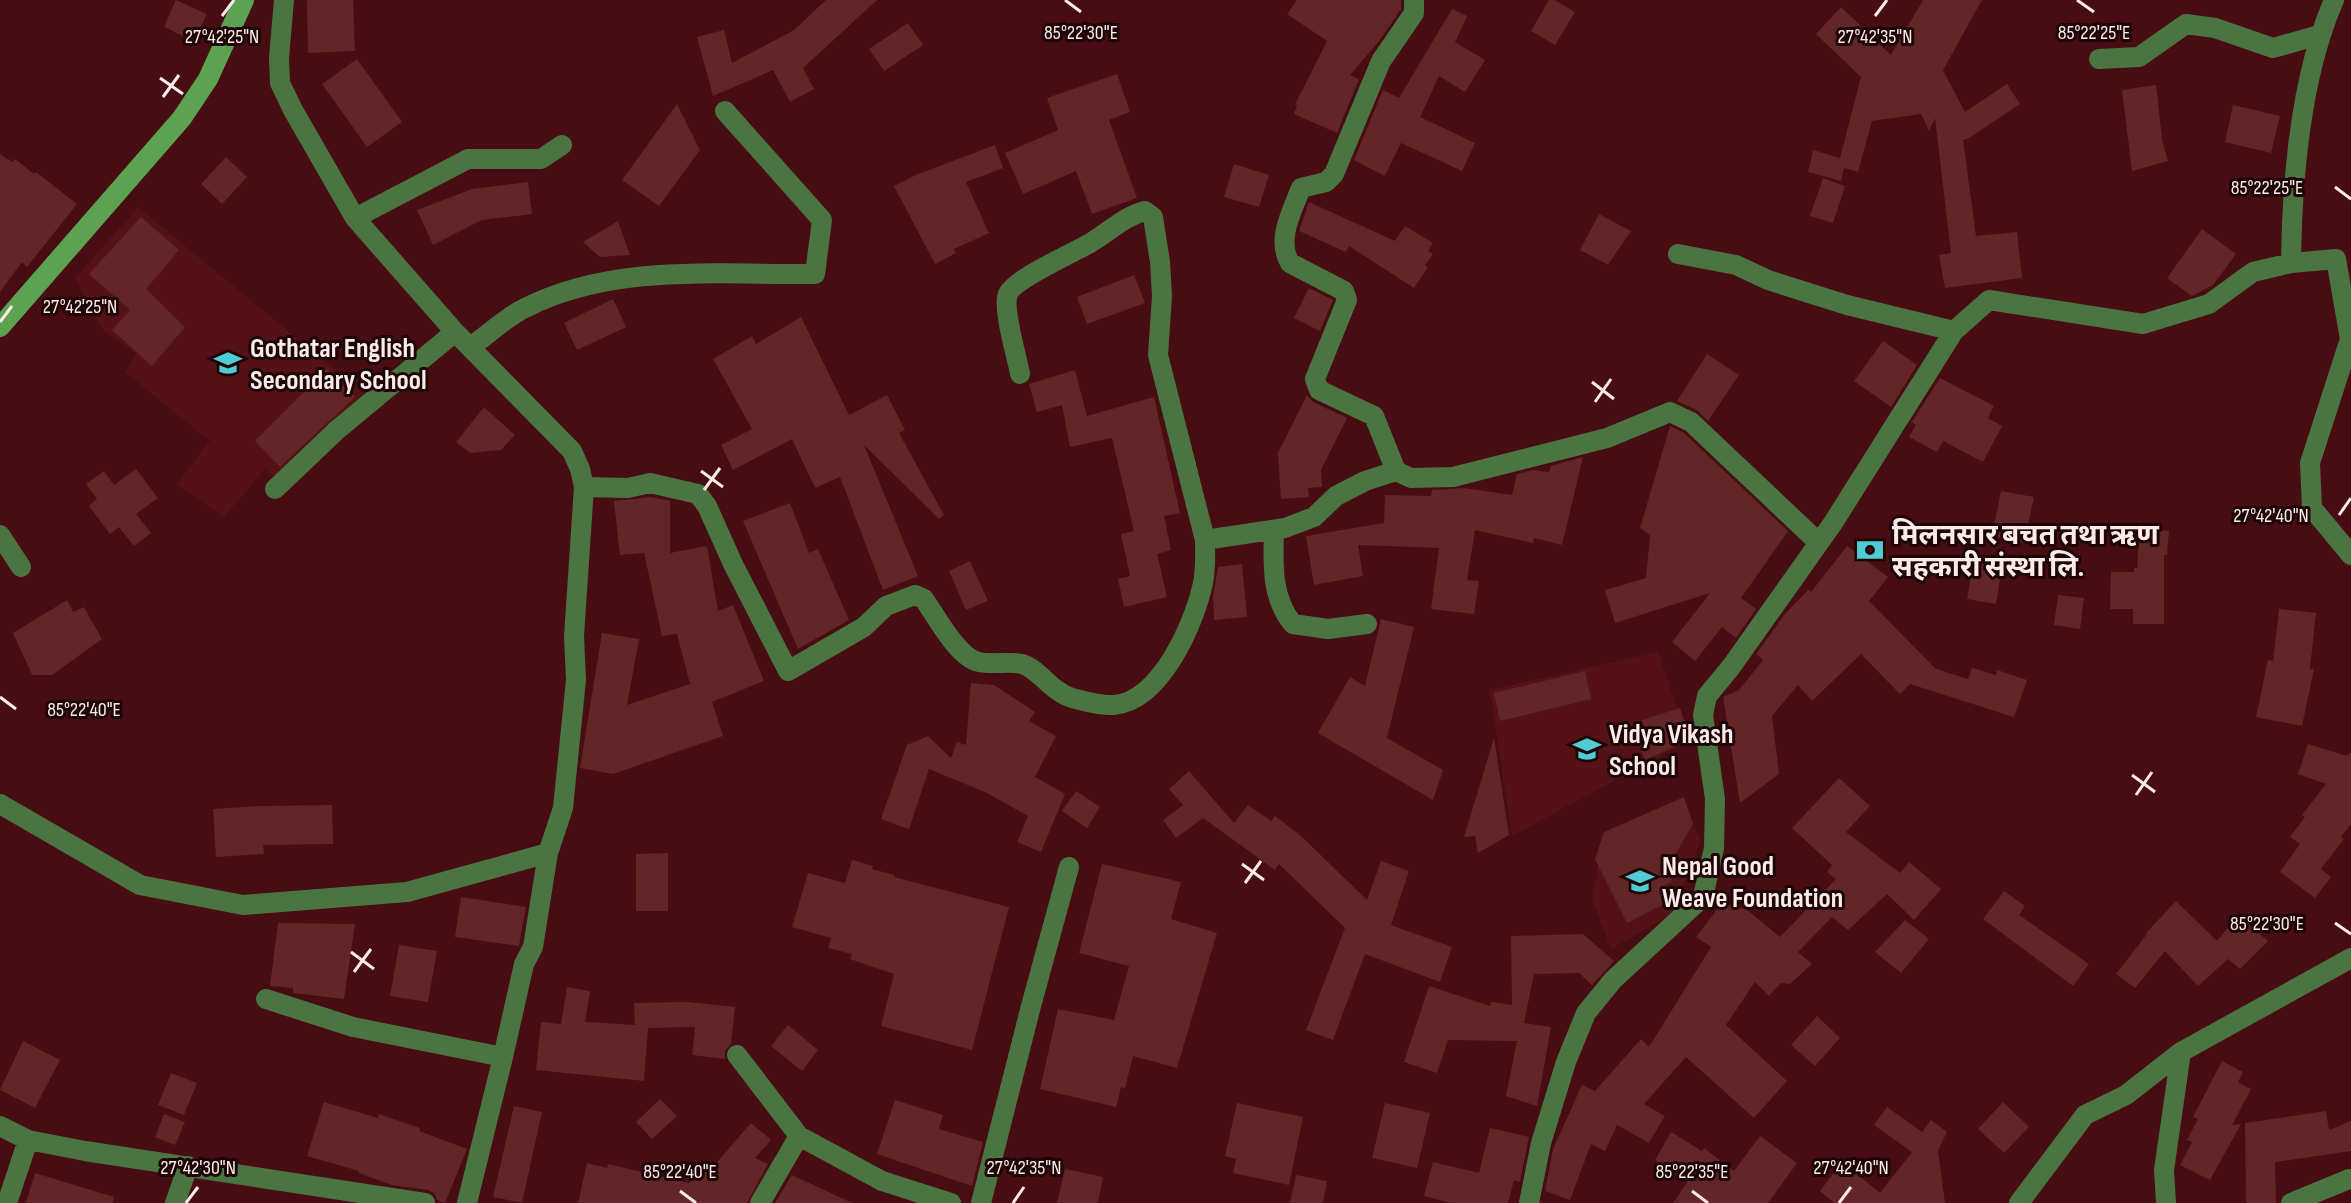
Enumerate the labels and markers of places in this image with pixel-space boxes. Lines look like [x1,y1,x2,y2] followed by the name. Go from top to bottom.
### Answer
[250,332,427,397] place label: Gothatar English Secondary School
[213,348,243,378] school or university icon: Gothatar English Secondary School
[1892,518,2159,584] place label: मिलनसार बचत तथा ऋण सहकारी संस्था लि.
[1855,535,1885,565] bank icon: मिलनसार बचत तथा ऋण सहकारी संस्था लि.
[1609,718,1734,783] place label: Vidya Vikash School
[1572,734,1602,764] school or university icon: Vidya Vikash School
[1662,850,1843,915] place label: Nepal Good Weave Foundation
[1625,866,1655,896] school or university icon: Nepal Good Weave Foundation

